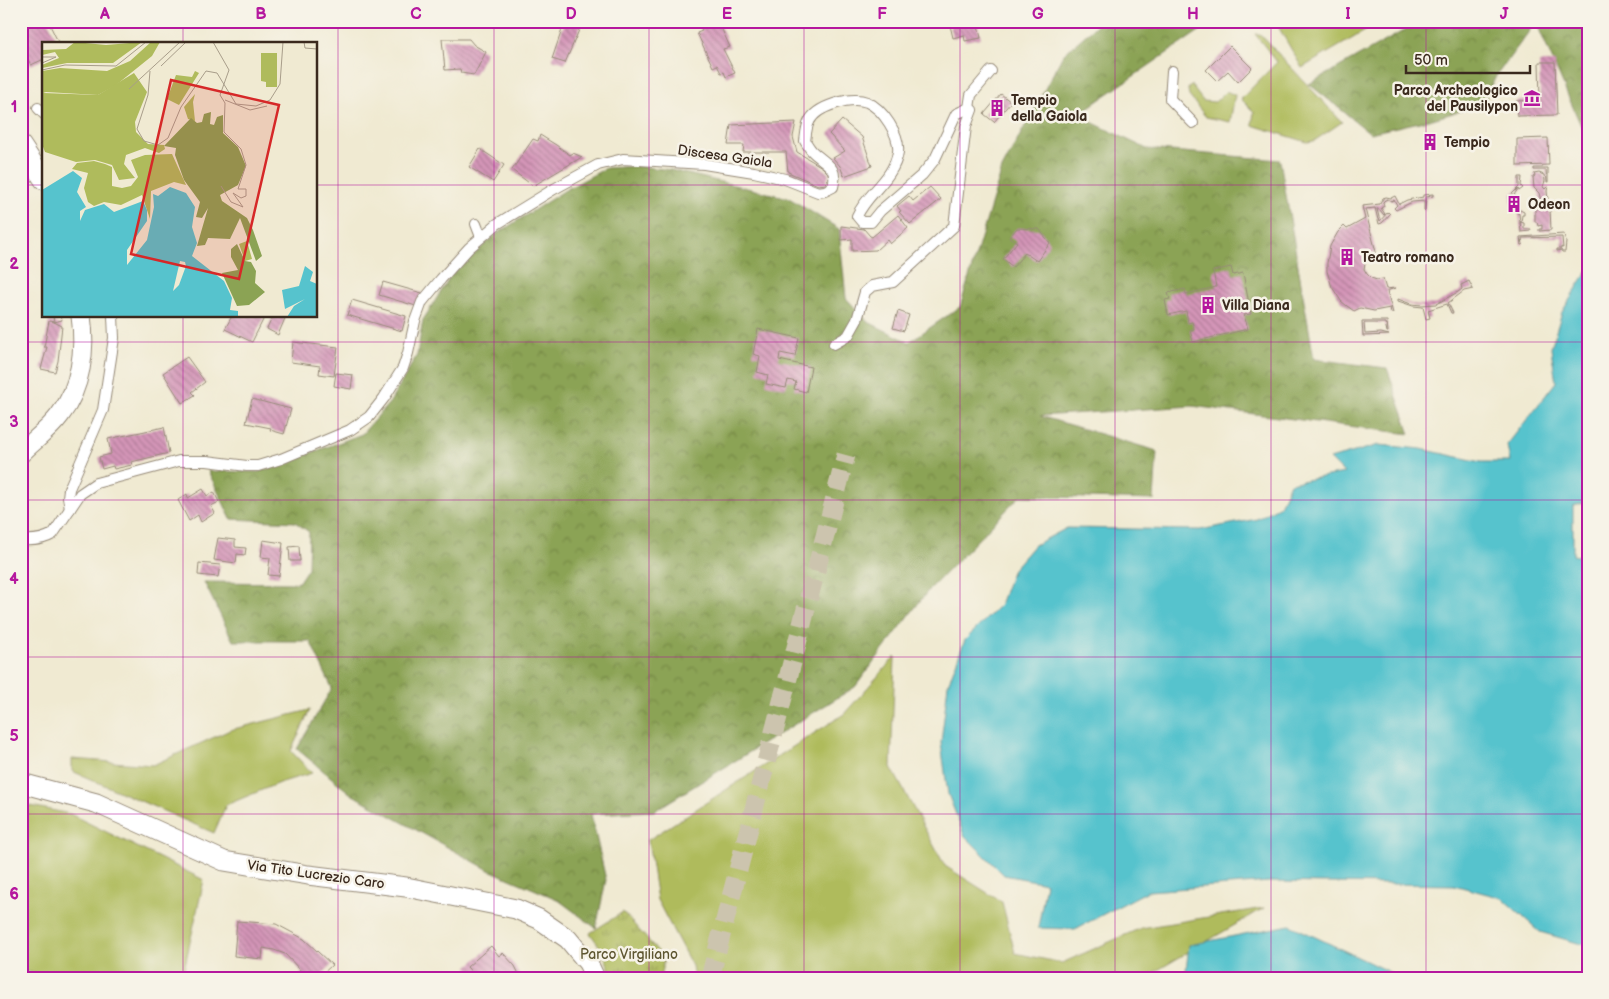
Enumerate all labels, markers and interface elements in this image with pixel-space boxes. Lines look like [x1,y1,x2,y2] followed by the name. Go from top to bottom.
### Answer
[99,5,110,24] text: A
[255,5,267,24] text: B
[410,5,422,24] text: C
[565,5,577,24] text: D
[722,5,732,24] text: E
[877,5,887,24] text: F
[1032,5,1044,24] text: G
[1187,5,1199,24] text: H
[1345,5,1351,24] text: I
[1500,5,1509,24] text: J
[42,42,318,318] inset map
[1406,42,1530,74] scale bar
[1414,51,1448,70] text: 50 m
[1394,82,1518,115] place label: Parco Archeologico del Pausilypon
[1522,88,1542,108] museum icon: Parco Archeologico del Pausilypon
[1011,92,1087,125] place label: Tempio della Gaiola
[11,98,17,117] text: 1
[987,98,1007,118] building icon: Tempio della Gaiola
[1420,132,1440,152] building icon: Tempio
[1444,134,1490,151] place label: Tempio
[677,141,773,172] street label: Discesa Gaiola
[1504,194,1524,214] building icon: Odeon
[1528,196,1570,213] place label: Odeon
[1337,247,1357,267] building icon: Teatro romano
[1361,249,1454,266] place label: Teatro romano
[9,255,19,274] text: 2
[1198,295,1218,315] building icon: Villa Diana
[1222,297,1290,314] place label: Villa Diana
[9,413,19,432] text: 3
[9,570,19,589] text: 4
[9,727,19,746] text: 5
[246,856,386,893] street label: Via Tito Lucrezio Caro
[9,885,19,904] text: 6
[580,946,678,963] park label: Parco Virgiliano

